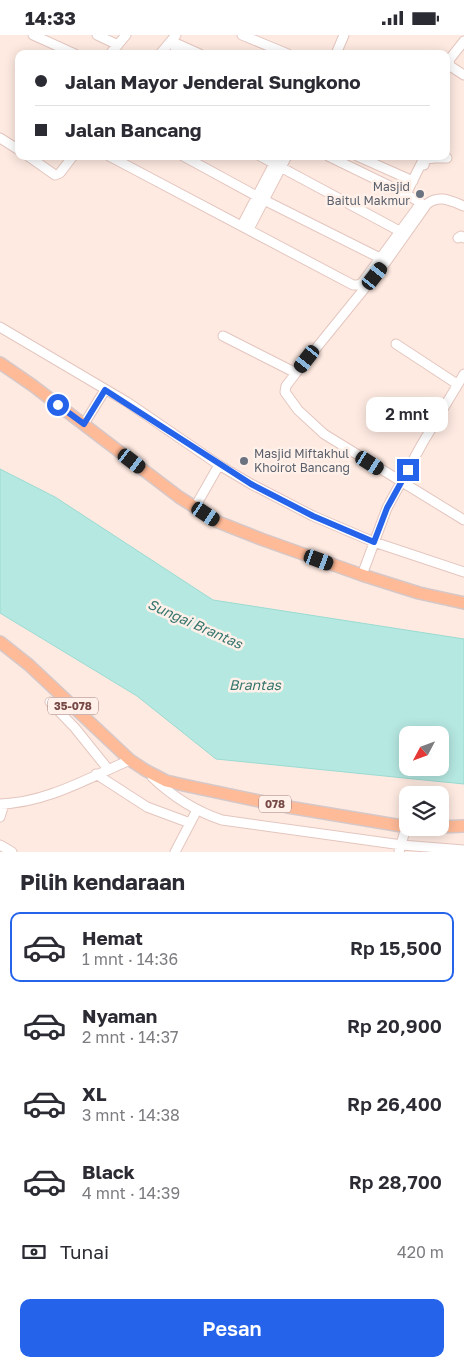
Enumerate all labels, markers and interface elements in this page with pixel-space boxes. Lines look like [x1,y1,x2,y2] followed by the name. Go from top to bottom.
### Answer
[25,6,76,29] text: 14:33
[65,70,361,93] text: Jalan Mayor Jenderal Sungkono
[65,118,202,141] text: Jalan Bancang
[327,179,410,208] place label: Masjid Baitul Makmur
[414,188,426,200] marker: Masjid Baitul Makmur
[359,260,390,292] car
[291,343,322,375] car
[47,394,69,416] route start
[367,397,449,433] callout: 2 mnt
[385,404,429,424] text: 2 mnt
[115,446,148,476] car
[254,446,350,475] place label: Masjid Miftakhul Khoirot Bancang
[353,449,386,477] car
[238,455,250,467] marker: Masjid Miftakhul Khoirot Bancang
[397,459,419,481] route end
[189,499,222,529] car
[302,548,335,572] car
[145,595,246,652] water label: Sungai Brantas
[229,676,282,693] water label: Brantas
[48,697,98,714] road number: 35-078
[399,726,449,776] north arrow
[399,726,449,836] map controls
[399,786,449,836] button: layers
[259,796,291,813] road number: 078
[20,868,185,895] text: Pilih kendaraan
[22,925,67,970] icon: car
[82,926,143,949] text: Hemat
[350,936,442,959] text: Rp 15,500
[82,949,178,969] text: 1 mnt · 14:36
[22,1003,67,1048] icon: car
[82,1004,157,1027] text: Nyaman
[347,1014,442,1037] text: Rp 20,900
[82,1027,178,1047] text: 2 mnt · 14:37
[22,1081,67,1126] icon: car
[82,1082,107,1105] text: XL
[347,1092,442,1115] text: Rp 26,400
[82,1105,180,1125] text: 3 mnt · 14:38
[22,1159,67,1204] icon: car
[82,1160,135,1183] text: Black
[349,1170,442,1193] text: Rp 28,700
[82,1183,180,1203] text: 4 mnt · 14:39
[20,1238,48,1266] icon: cash
[60,1240,109,1263] text: Tunai
[397,1242,444,1262] text: 420 m
[20,1299,444,1357] button: Pesan

